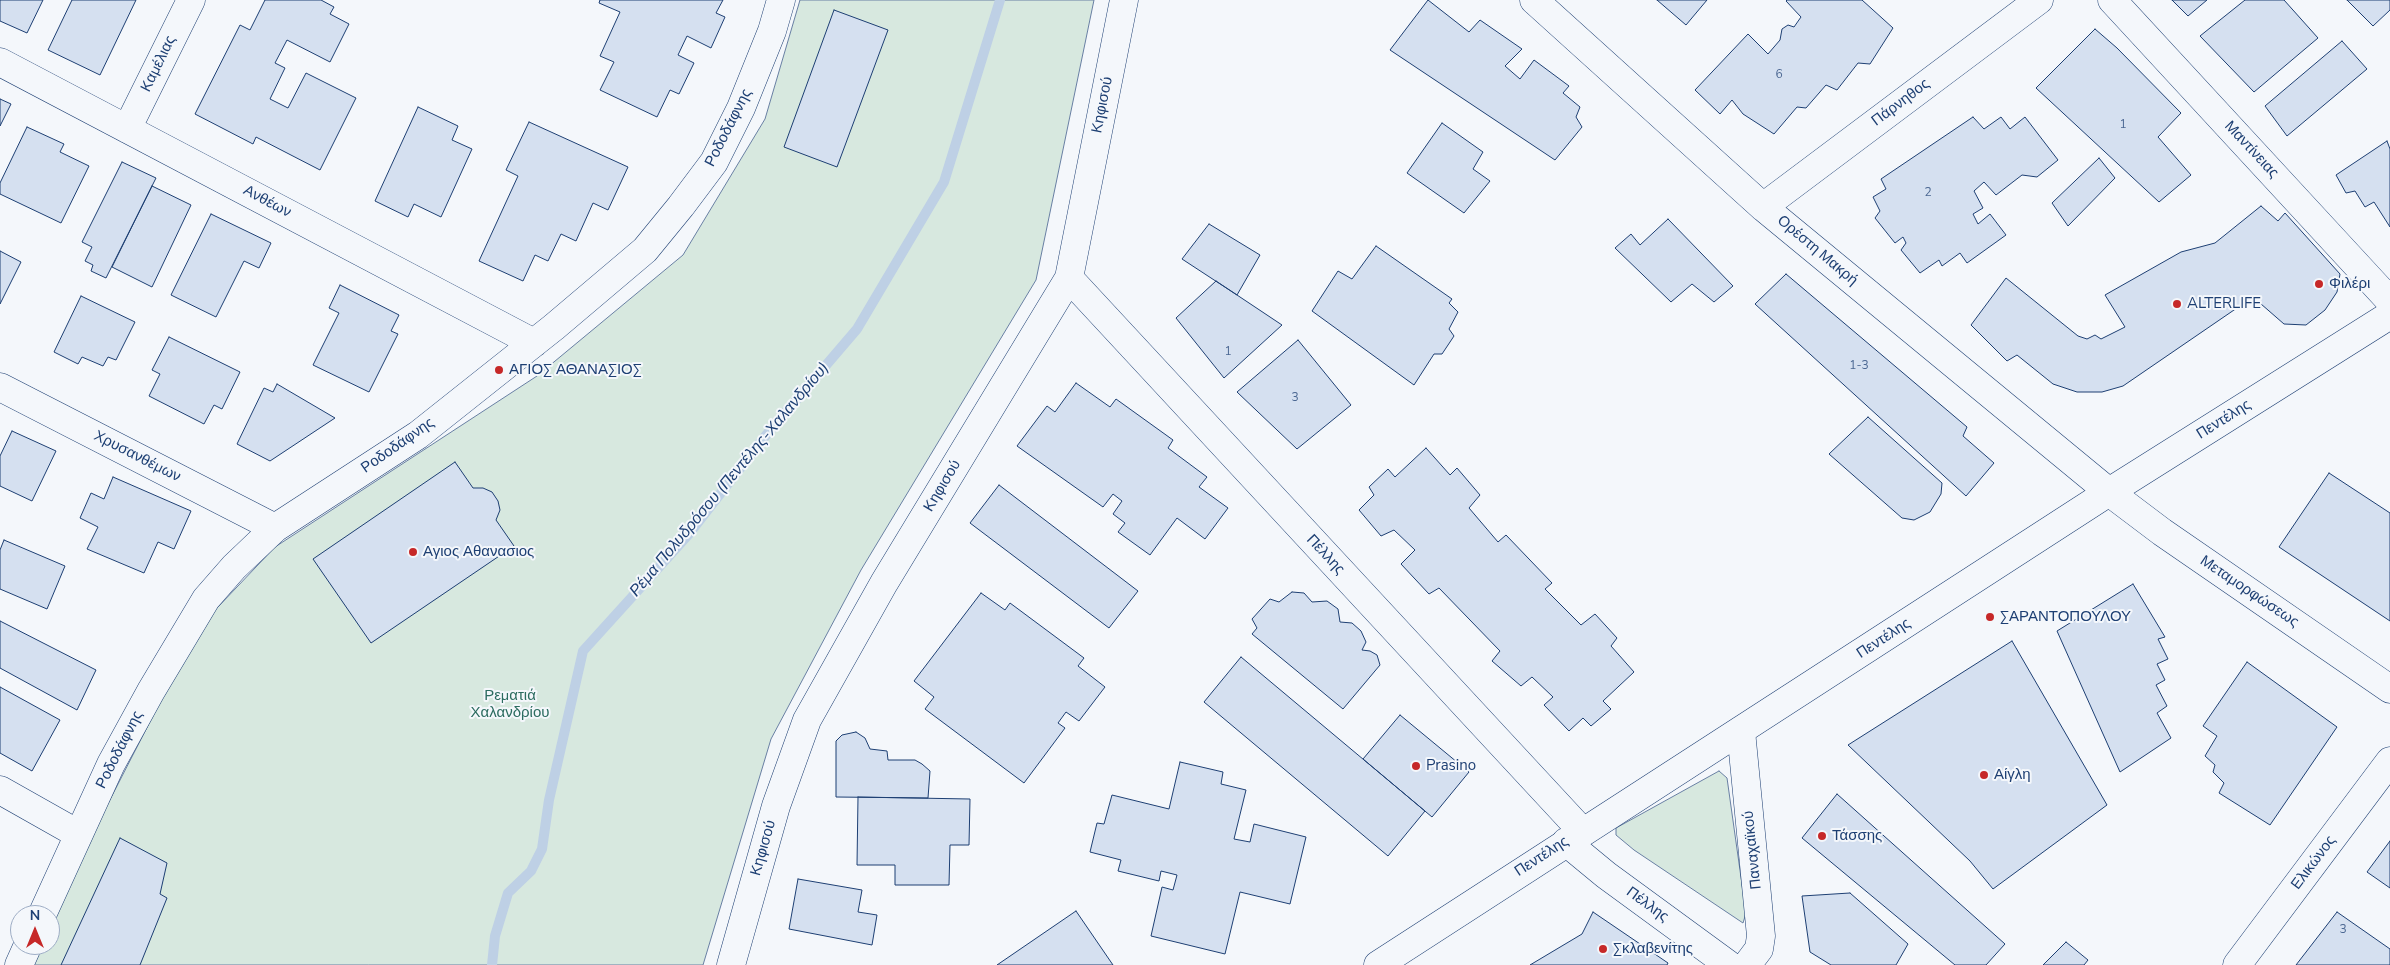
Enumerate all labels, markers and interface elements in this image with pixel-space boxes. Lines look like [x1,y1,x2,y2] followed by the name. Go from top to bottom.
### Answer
[138,33,180,95] street label: Καμέλιας
[1775,68,1783,82] house number: 6
[1089,75,1117,135] street label: Κηφισού
[1869,75,1933,131] street label: Πάρνηθος
[702,86,756,170] street label: Ροδοδάφνης
[2119,118,2127,132] house number: 1
[2220,118,2282,182] street label: Μαντίνειας
[240,182,294,222] street label: Ανθέων
[1924,186,1932,200] house number: 2
[1773,212,1861,290] street label: Ορέστη Μακρή
[2329,275,2370,293] place label: Φιλέρι
[2313,278,2325,290] marker: Φιλέρι
[2187,295,2261,313] place label: ALTERLIFE
[2171,298,2183,310] marker: ALTERLIFE
[1224,345,1232,359] house number: 1
[626,359,834,601] water label: Ρέμα Πολυδρόσου (Πεντέλης-Χαλανδρίου)
[1849,359,1869,373] house number: 1-3
[509,361,642,379] place label: ΑΓΙΟΣ ΑΘΑΝΑΣΙΟΣ
[493,364,505,376] marker: ΑΓΙΟΣ ΑΘΑΝΑΣΙΟΣ
[1291,391,1299,405] house number: 3
[2193,396,2255,444] street label: Πεντέλης
[358,414,438,478] street label: Ροδοδάφνης
[91,427,183,487] street label: Χρυσανθέμων
[921,457,965,515] street label: Κηφισού
[1302,531,1348,579] street label: Πέλλης
[423,543,534,561] place label: Αγιος Αθανασιος
[407,546,419,558] marker: Αγιος Αθανασιος
[2196,552,2302,632] street label: Μεταμορφώσεως
[2000,608,2131,626] place label: ΣΑΡΑΝΤΟΠΟΥΛΟΥ
[1984,611,1996,623] marker: ΣΑΡΑΝΤΟΠΟΥΛΟΥ
[1854,615,1914,663] street label: Πεντέλης
[471,687,549,722] park label: Ρεματιά Χαλανδρίου
[93,708,147,792] street label: Ροδοδάφνης
[1426,757,1476,775] place label: Prasino
[1410,760,1422,772] marker: Prasino
[1994,766,2031,784] place label: Αίγλη
[1978,769,1990,781] marker: Αίγλη
[1740,810,1766,890] street label: Παναχαϊκού
[747,818,781,878] street label: Κηφισού
[1832,827,1882,845] place label: Τάσσης
[1816,830,1828,842] marker: Τάσσης
[2288,832,2340,894] street label: Ελικώνος
[1512,833,1572,881] street label: Πεντέλης
[1622,884,1672,926] street label: Πέλλης
[10,905,60,955] north arrow
[30,906,40,925] text: N
[2339,923,2347,937] house number: 3
[1613,940,1693,958] place label: Σκλαβενίτης
[1597,943,1609,955] marker: Σκλαβενίτης

